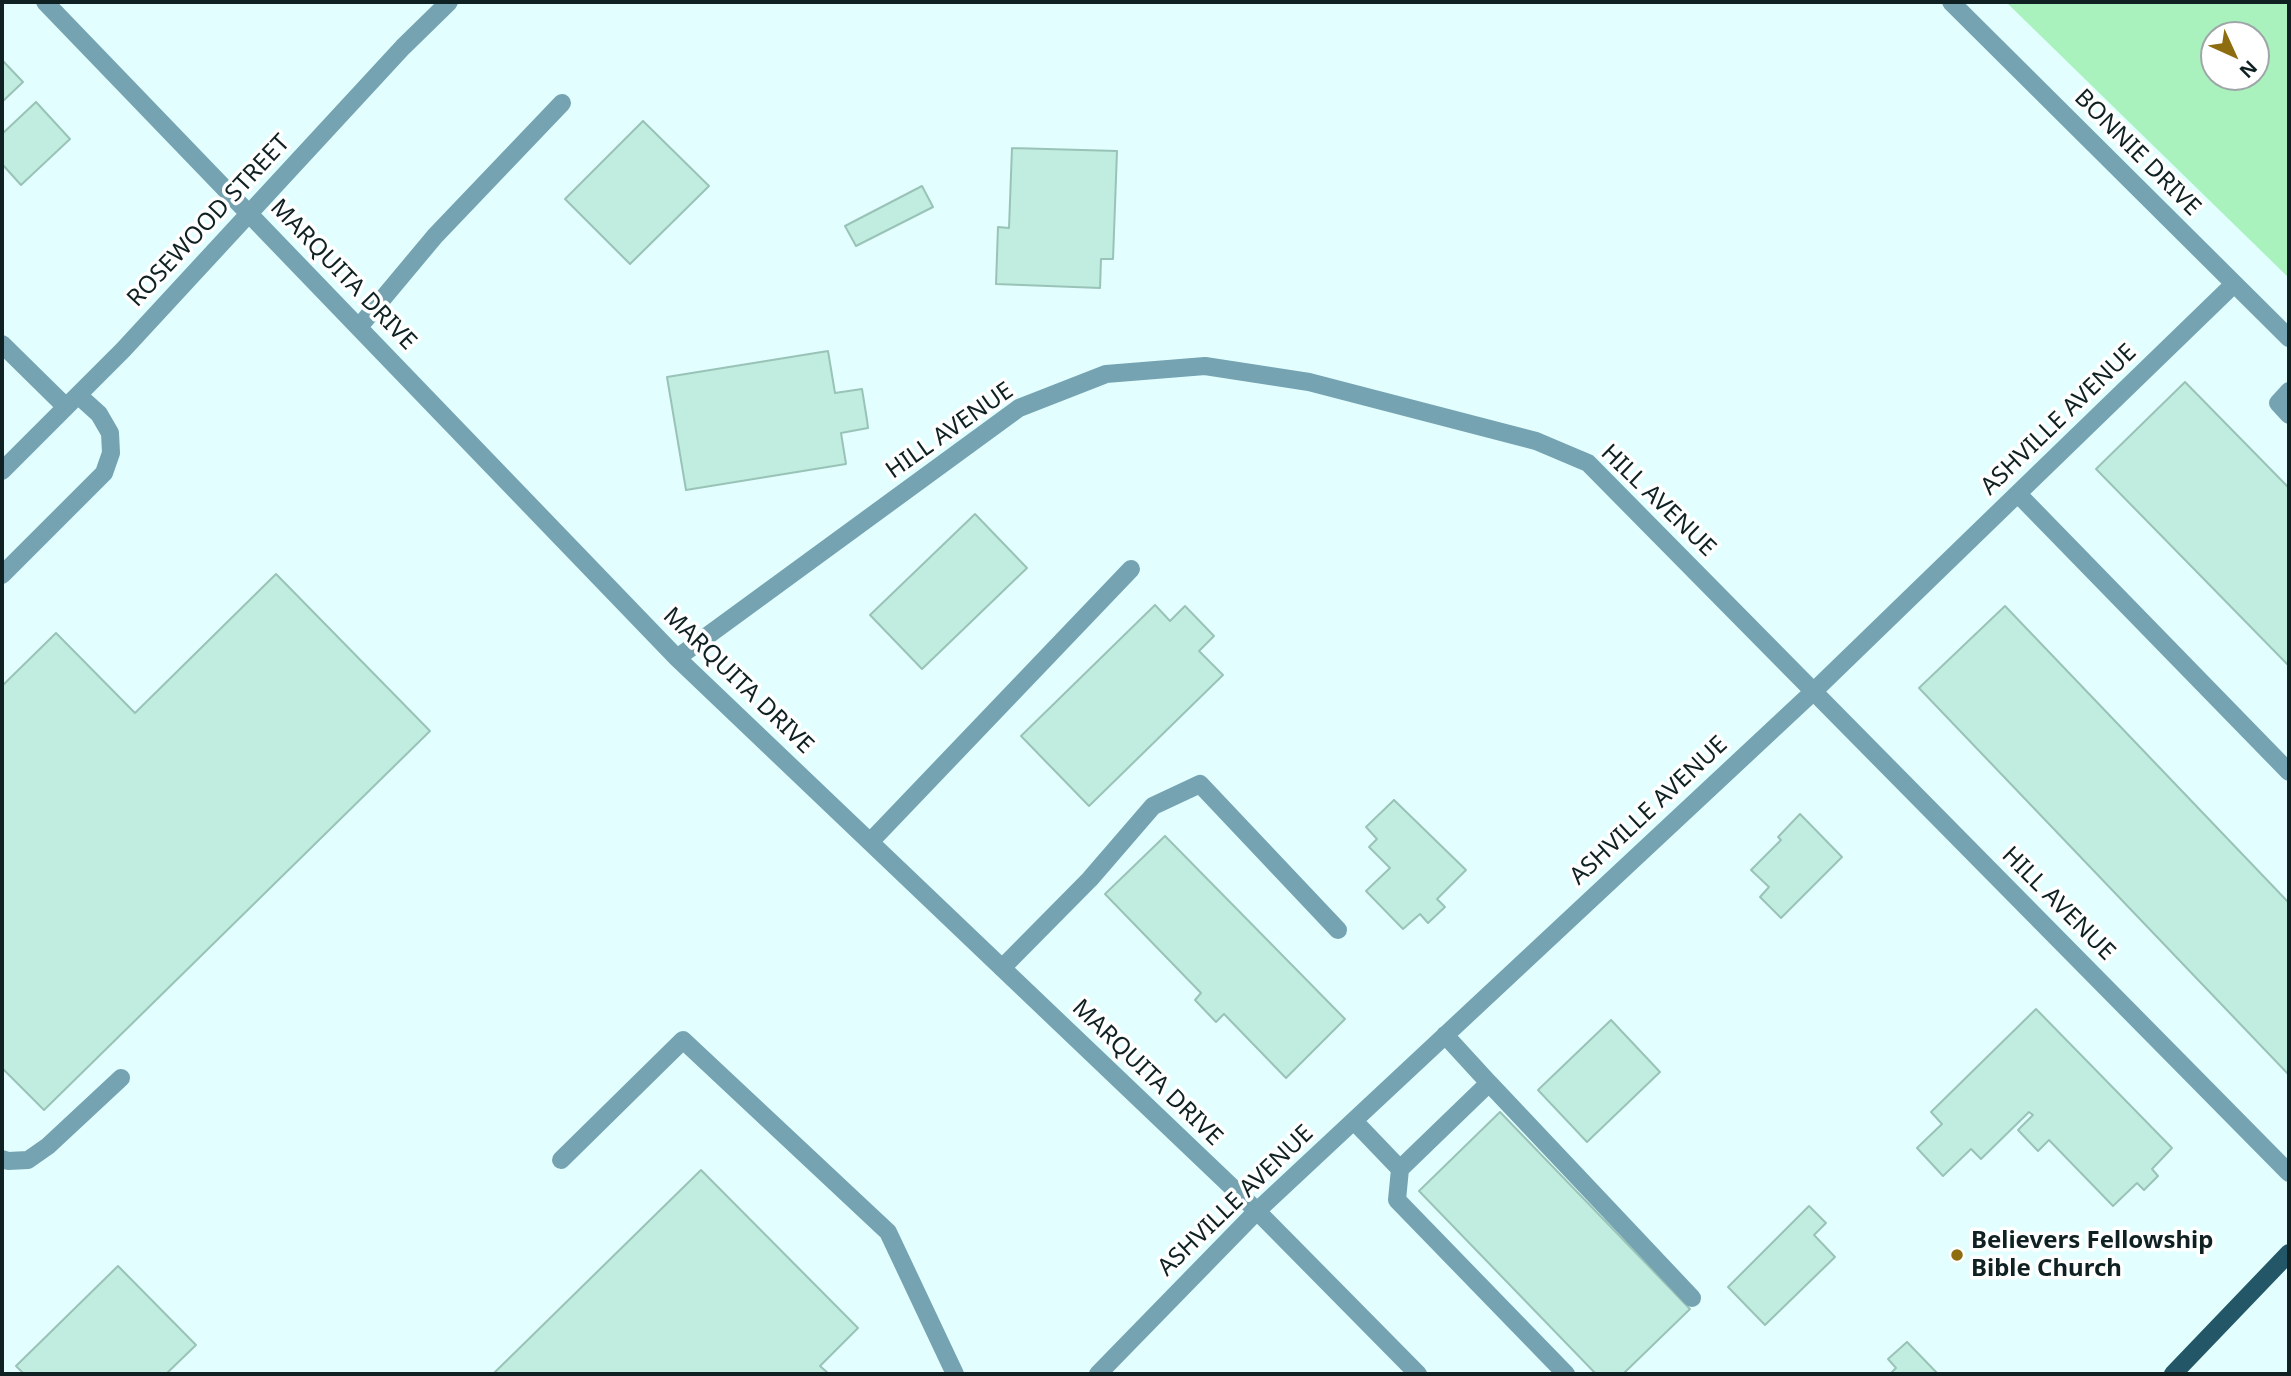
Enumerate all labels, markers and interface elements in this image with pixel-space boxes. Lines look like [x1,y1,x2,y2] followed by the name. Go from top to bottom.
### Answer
[2200,21,2270,91] north arrow
[2234,55,2263,84] text: N
[2068,84,2206,222] street label: BONNIE DRIVE
[122,129,296,313] street label: ROSEWOOD STREET
[264,194,422,356] street label: MARQUITA DRIVE
[1975,339,2143,501] street label: ASHVILLE AVENUE
[881,377,1019,485] street label: HILL AVENUE
[1595,439,1721,563] street label: HILL AVENUE
[657,602,819,760] street label: MARQUITA DRIVE
[1564,731,1734,891] street label: ASHVILLE AVENUE
[1995,841,2121,967] street label: HILL AVENUE
[1066,994,1228,1152] street label: MARQUITA DRIVE
[1152,1120,1320,1282] street label: ASHVILLE AVENUE
[1971,1227,2213,1283] place label: Believers Fellowship Bible Church
[1949,1247,1965,1263] marker: Believers Fellowship Bible Church

